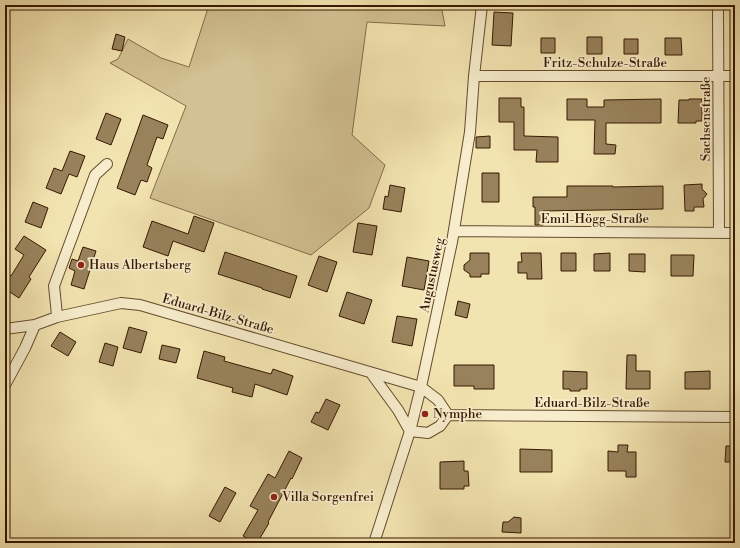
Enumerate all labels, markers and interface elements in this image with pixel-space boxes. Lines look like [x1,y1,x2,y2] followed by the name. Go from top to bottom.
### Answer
[543,55,667,71] street label: Fritz-Schulze-Straße
[698,76,714,161] street label: Sachsenstraße
[541,211,650,227] street label: Emil-Högg-Straße
[416,236,448,315] street label: Augustusweg
[89,257,191,273] place label: Haus Albertsberg
[76,260,86,270] marker: Haus Albertsberg
[160,290,276,338] street label: Eduard-Bilz-Straße
[534,395,650,411] street label: Eduard-Bilz-Straße
[433,406,483,422] place label: Nymphe
[420,409,430,419] marker: Nymphe
[281,489,374,505] place label: Villa Sorgenfrei
[269,492,279,502] marker: Villa Sorgenfrei

